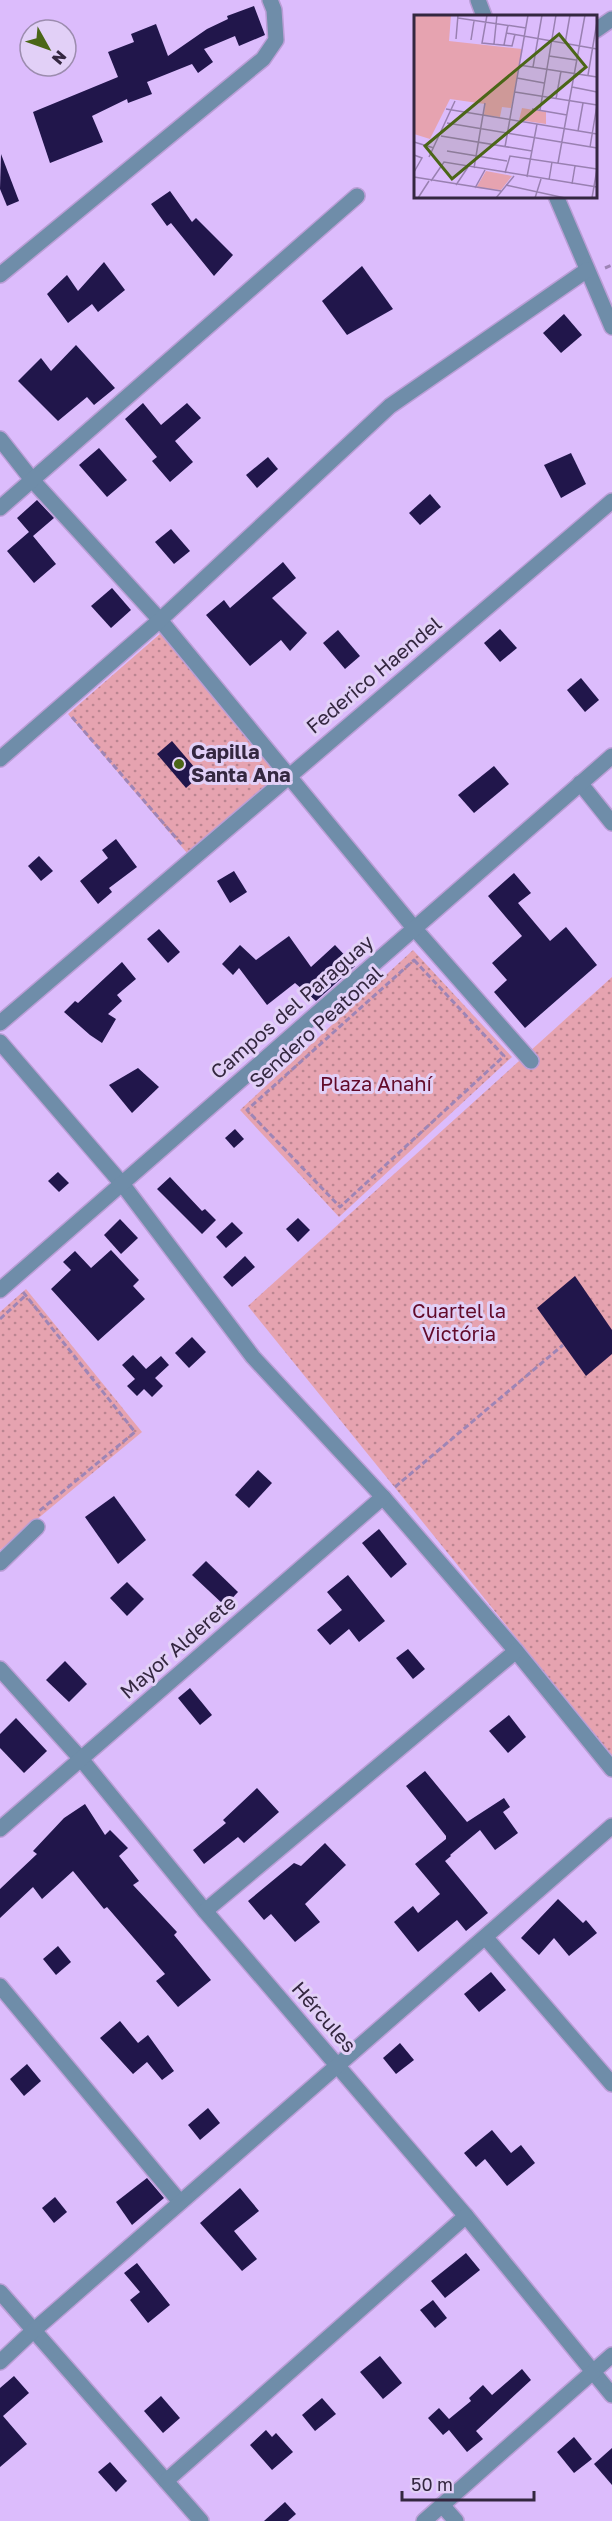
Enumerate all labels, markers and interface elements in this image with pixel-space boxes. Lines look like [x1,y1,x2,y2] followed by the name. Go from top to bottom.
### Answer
[414,15,597,198] inset map
[18,18,78,78] north arrow
[48,47,71,69] text: N
[301,611,446,738] street label: Federico Haendel
[191,739,291,786] place label: Capilla Santa Ana
[172,757,186,771] marker: Capilla Santa Ana
[205,929,377,1083] street label: Campos del Paraguay
[244,960,387,1092] street label: Sendero Peatonal
[320,1071,434,1095] park label: Plaza Anahí
[412,1298,506,1345] park label: Cuartel la Victória
[115,1589,240,1703] street label: Mayor Alderete
[288,1976,362,2057] street label: Hércules
[402,2464,534,2502] scale bar
[411,2473,453,2495] text: 50 m

